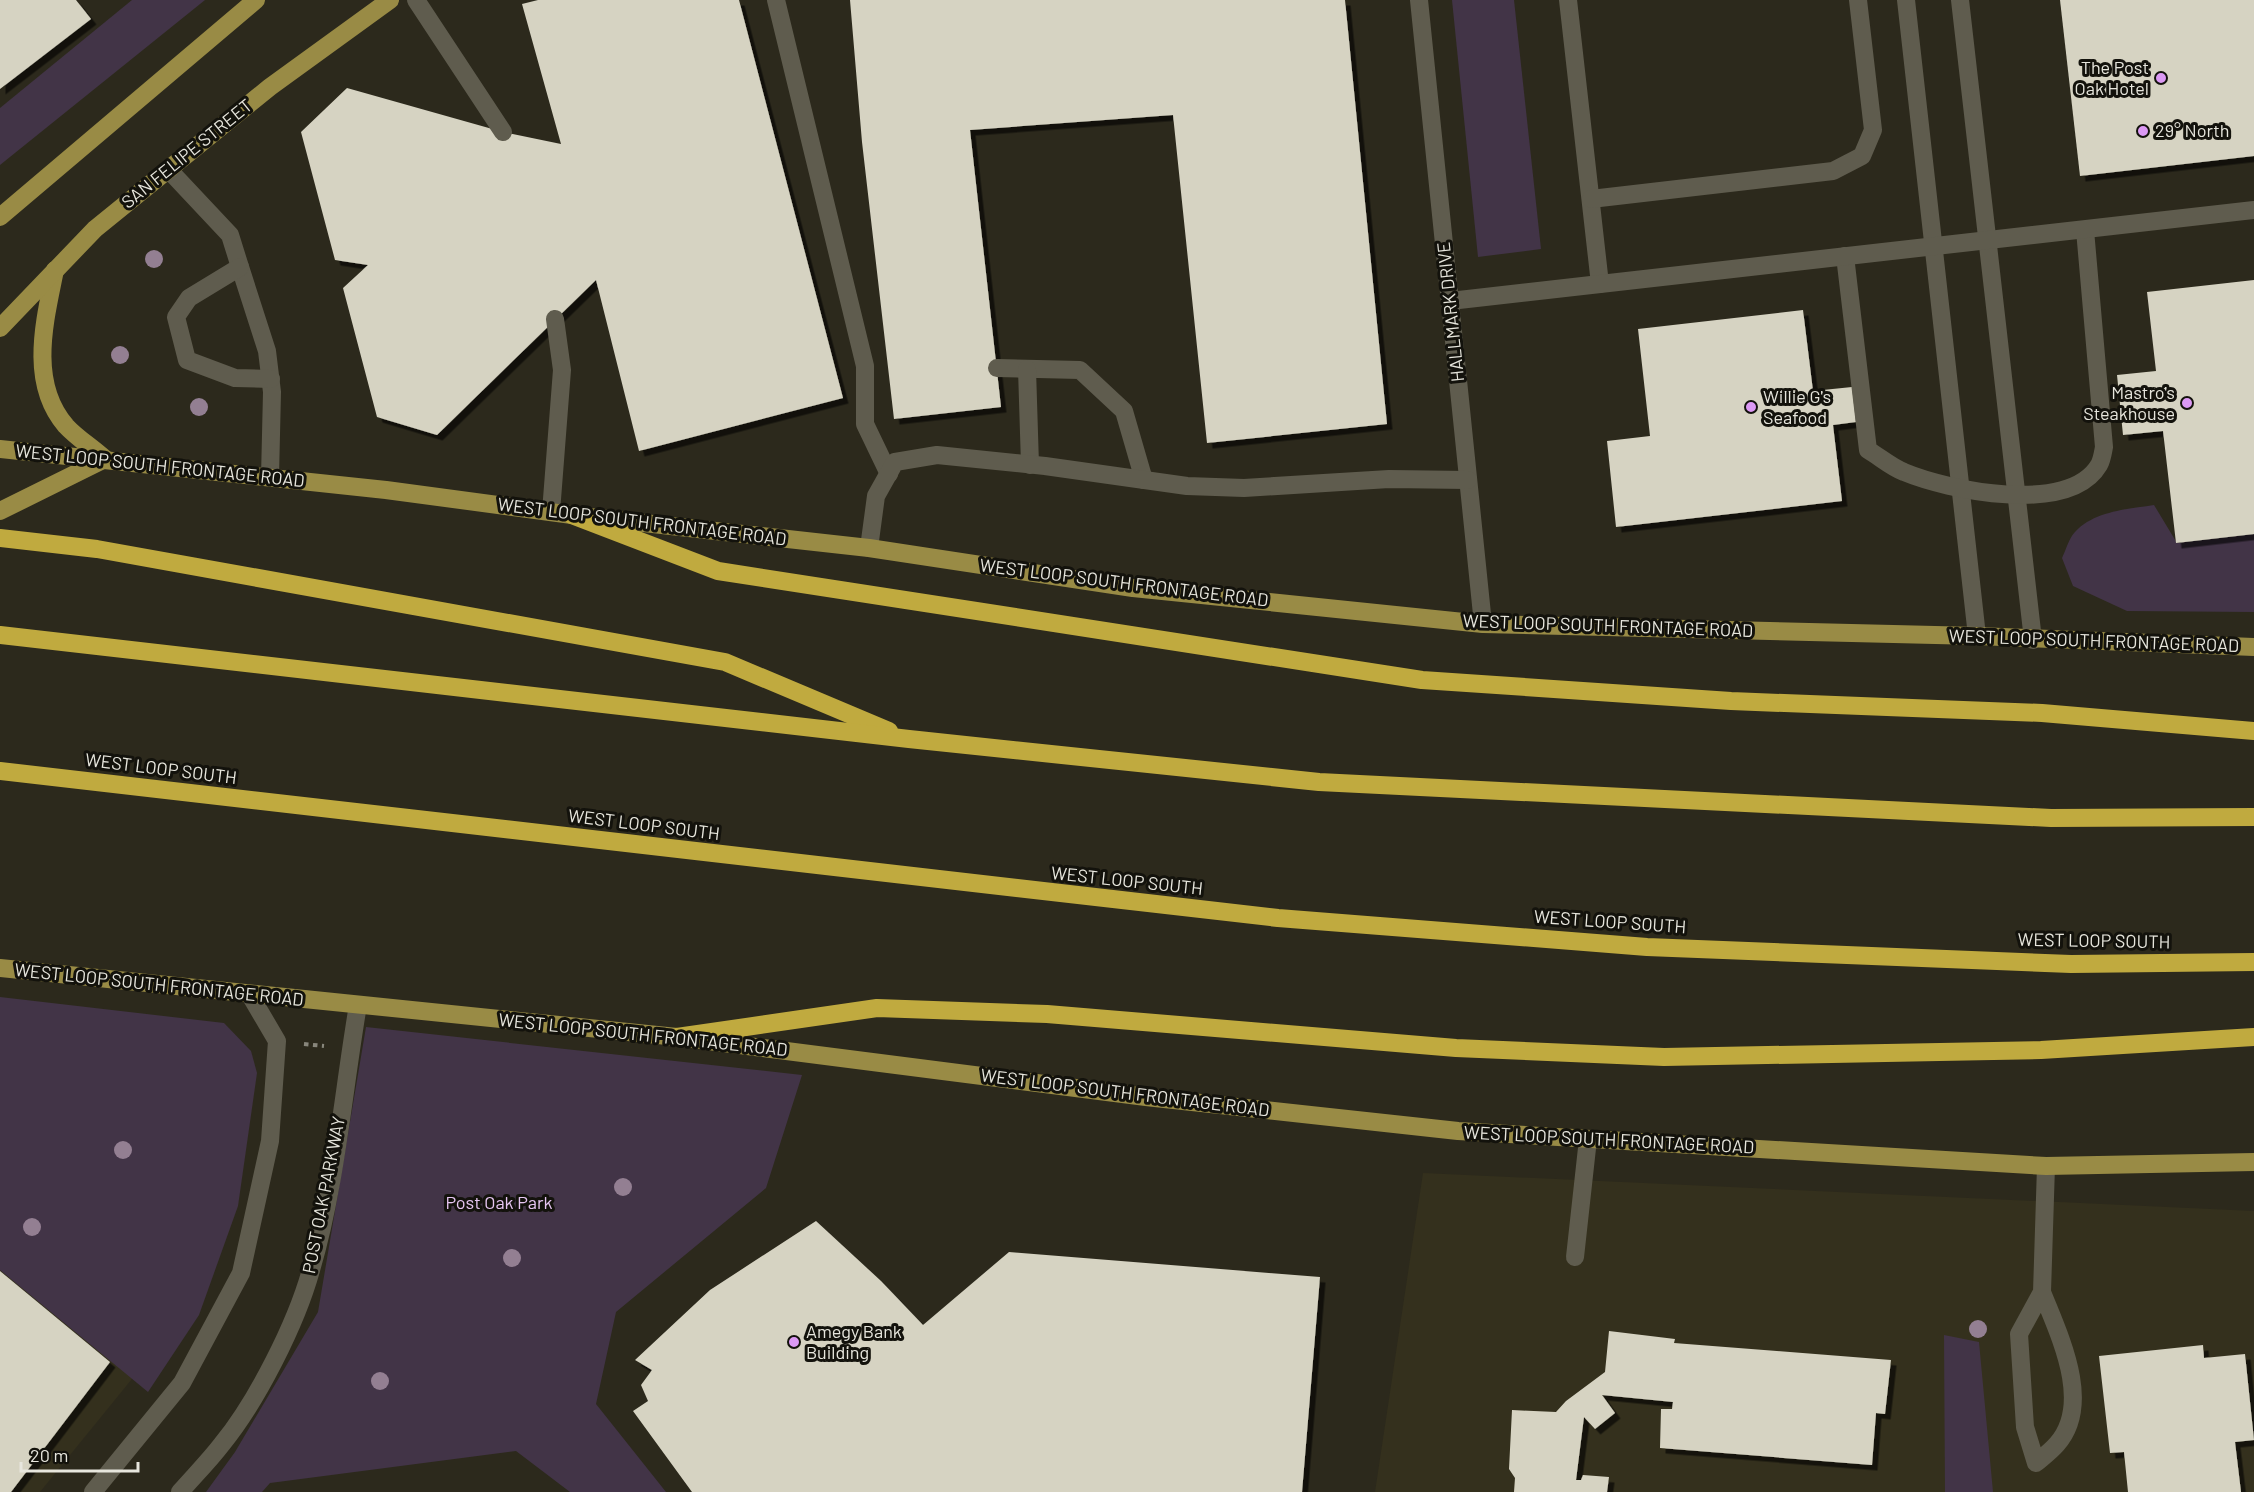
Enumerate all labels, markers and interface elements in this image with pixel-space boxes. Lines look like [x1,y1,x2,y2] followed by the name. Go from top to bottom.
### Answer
[2075,56,2149,99] place label: The Post Oak Hotel
[2154,71,2168,85] marker: The Post Oak Hotel
[117,94,256,213] street label: SAN FELIPE STREET
[2155,119,2230,141] place label: 29° North
[2136,124,2150,138] marker: 29° North
[1432,241,1468,383] street label: HALLMARK DRIVE
[2083,381,2175,424] place label: Mastro's Steakhouse
[1763,385,1831,428] place label: Willie G's Seafood
[2180,396,2194,410] marker: Mastro's Steakhouse
[1744,400,1758,414] marker: Willie G's Seafood
[14,439,306,491] street label: WEST LOOP SOUTH FRONTAGE ROAD
[497,492,788,550] street label: WEST LOOP SOUTH FRONTAGE ROAD
[979,553,1270,611] street label: WEST LOOP SOUTH FRONTAGE ROAD
[1462,609,1754,641] street label: WEST LOOP SOUTH FRONTAGE ROAD
[1948,624,2240,656] street label: WEST LOOP SOUTH FRONTAGE ROAD
[84,748,238,788] street label: WEST LOOP SOUTH
[567,804,721,844] street label: WEST LOOP SOUTH
[1050,861,1204,899] street label: WEST LOOP SOUTH
[1533,905,1687,937] street label: WEST LOOP SOUTH
[2018,928,2171,952] street label: WEST LOOP SOUTH
[13,958,305,1010] street label: WEST LOOP SOUTH FRONTAGE ROAD
[497,1008,789,1060] street label: WEST LOOP SOUTH FRONTAGE ROAD
[980,1063,1271,1121] street label: WEST LOOP SOUTH FRONTAGE ROAD
[297,1114,349,1275] street label: POST OAK PARKWAY
[1463,1120,1755,1158] street label: WEST LOOP SOUTH FRONTAGE ROAD
[445,1191,553,1213] park label: Post Oak Park
[806,1320,902,1363] place label: Amegy Bank Building
[787,1335,801,1349] marker: Amegy Bank Building
[21,1435,138,1473] scale bar
[30,1444,68,1466] text: 20 m

